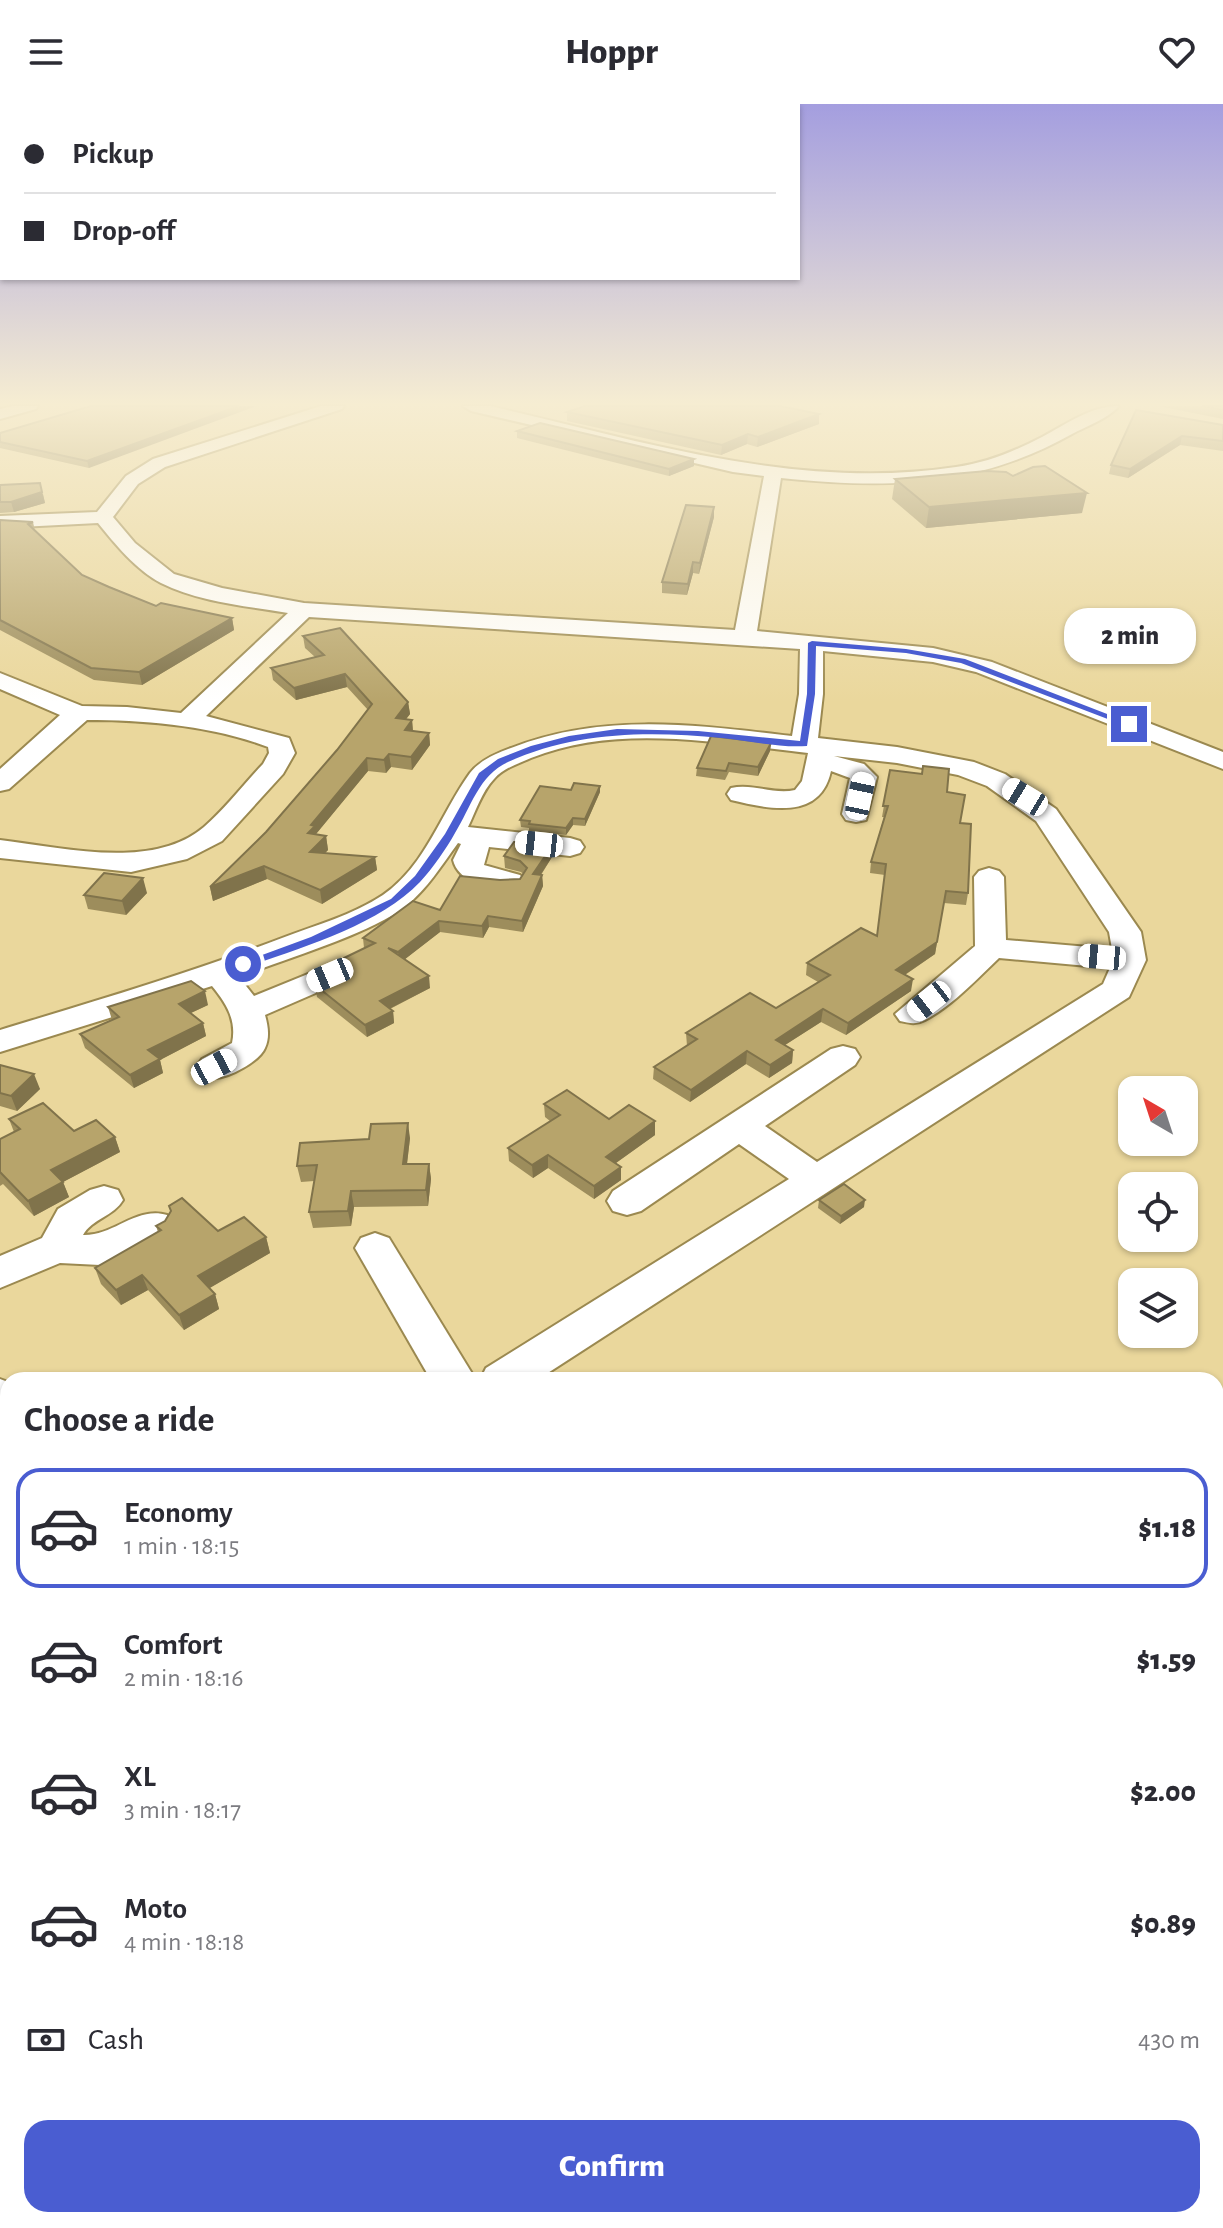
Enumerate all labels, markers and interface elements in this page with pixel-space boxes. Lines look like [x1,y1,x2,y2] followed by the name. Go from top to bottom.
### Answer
[24,30,68,74] icon: menu
[1155,30,1199,74] icon: heart
[565,34,658,70] text: Hoppr
[72,139,154,169] text: Pickup
[72,216,175,246] text: Drop-off
[1063,608,1195,664] callout: 2 min
[1101,623,1159,649] text: 2 min
[1111,706,1147,742] route end
[843,770,877,822] car
[998,774,1052,820] car
[514,830,564,858] car
[1077,943,1127,971] car
[225,946,261,982] route start
[303,955,357,995] car
[903,977,955,1025] car
[187,1045,241,1089] car
[1118,1076,1198,1156] north arrow
[1118,1076,1198,1348] map controls
[1118,1172,1198,1252] button: locate
[1118,1268,1198,1348] button: layers
[24,1402,214,1438] text: Choose a ride
[28,1492,100,1564] icon: car
[124,1498,233,1528] text: Economy
[1138,1513,1196,1543] text: $1.18
[124,1533,239,1559] text: 1 min · 18:15
[28,1624,100,1696] icon: car
[124,1630,223,1660] text: Comfort
[1137,1645,1196,1675] text: $1.59
[124,1665,244,1691] text: 2 min · 18:16
[28,1756,100,1828] icon: car
[124,1762,156,1792] text: XL
[1130,1777,1196,1807] text: $2.00
[124,1797,241,1823] text: 3 min · 18:17
[28,1888,100,1960] icon: car
[124,1894,187,1924] text: Moto
[1130,1909,1196,1939] text: $0.89
[124,1929,244,1955] text: 4 min · 18:18
[24,2018,68,2062] icon: cash
[88,2025,144,2055] text: Cash
[1138,2027,1200,2053] text: 430 m
[24,2120,1200,2212] button: Confirm

